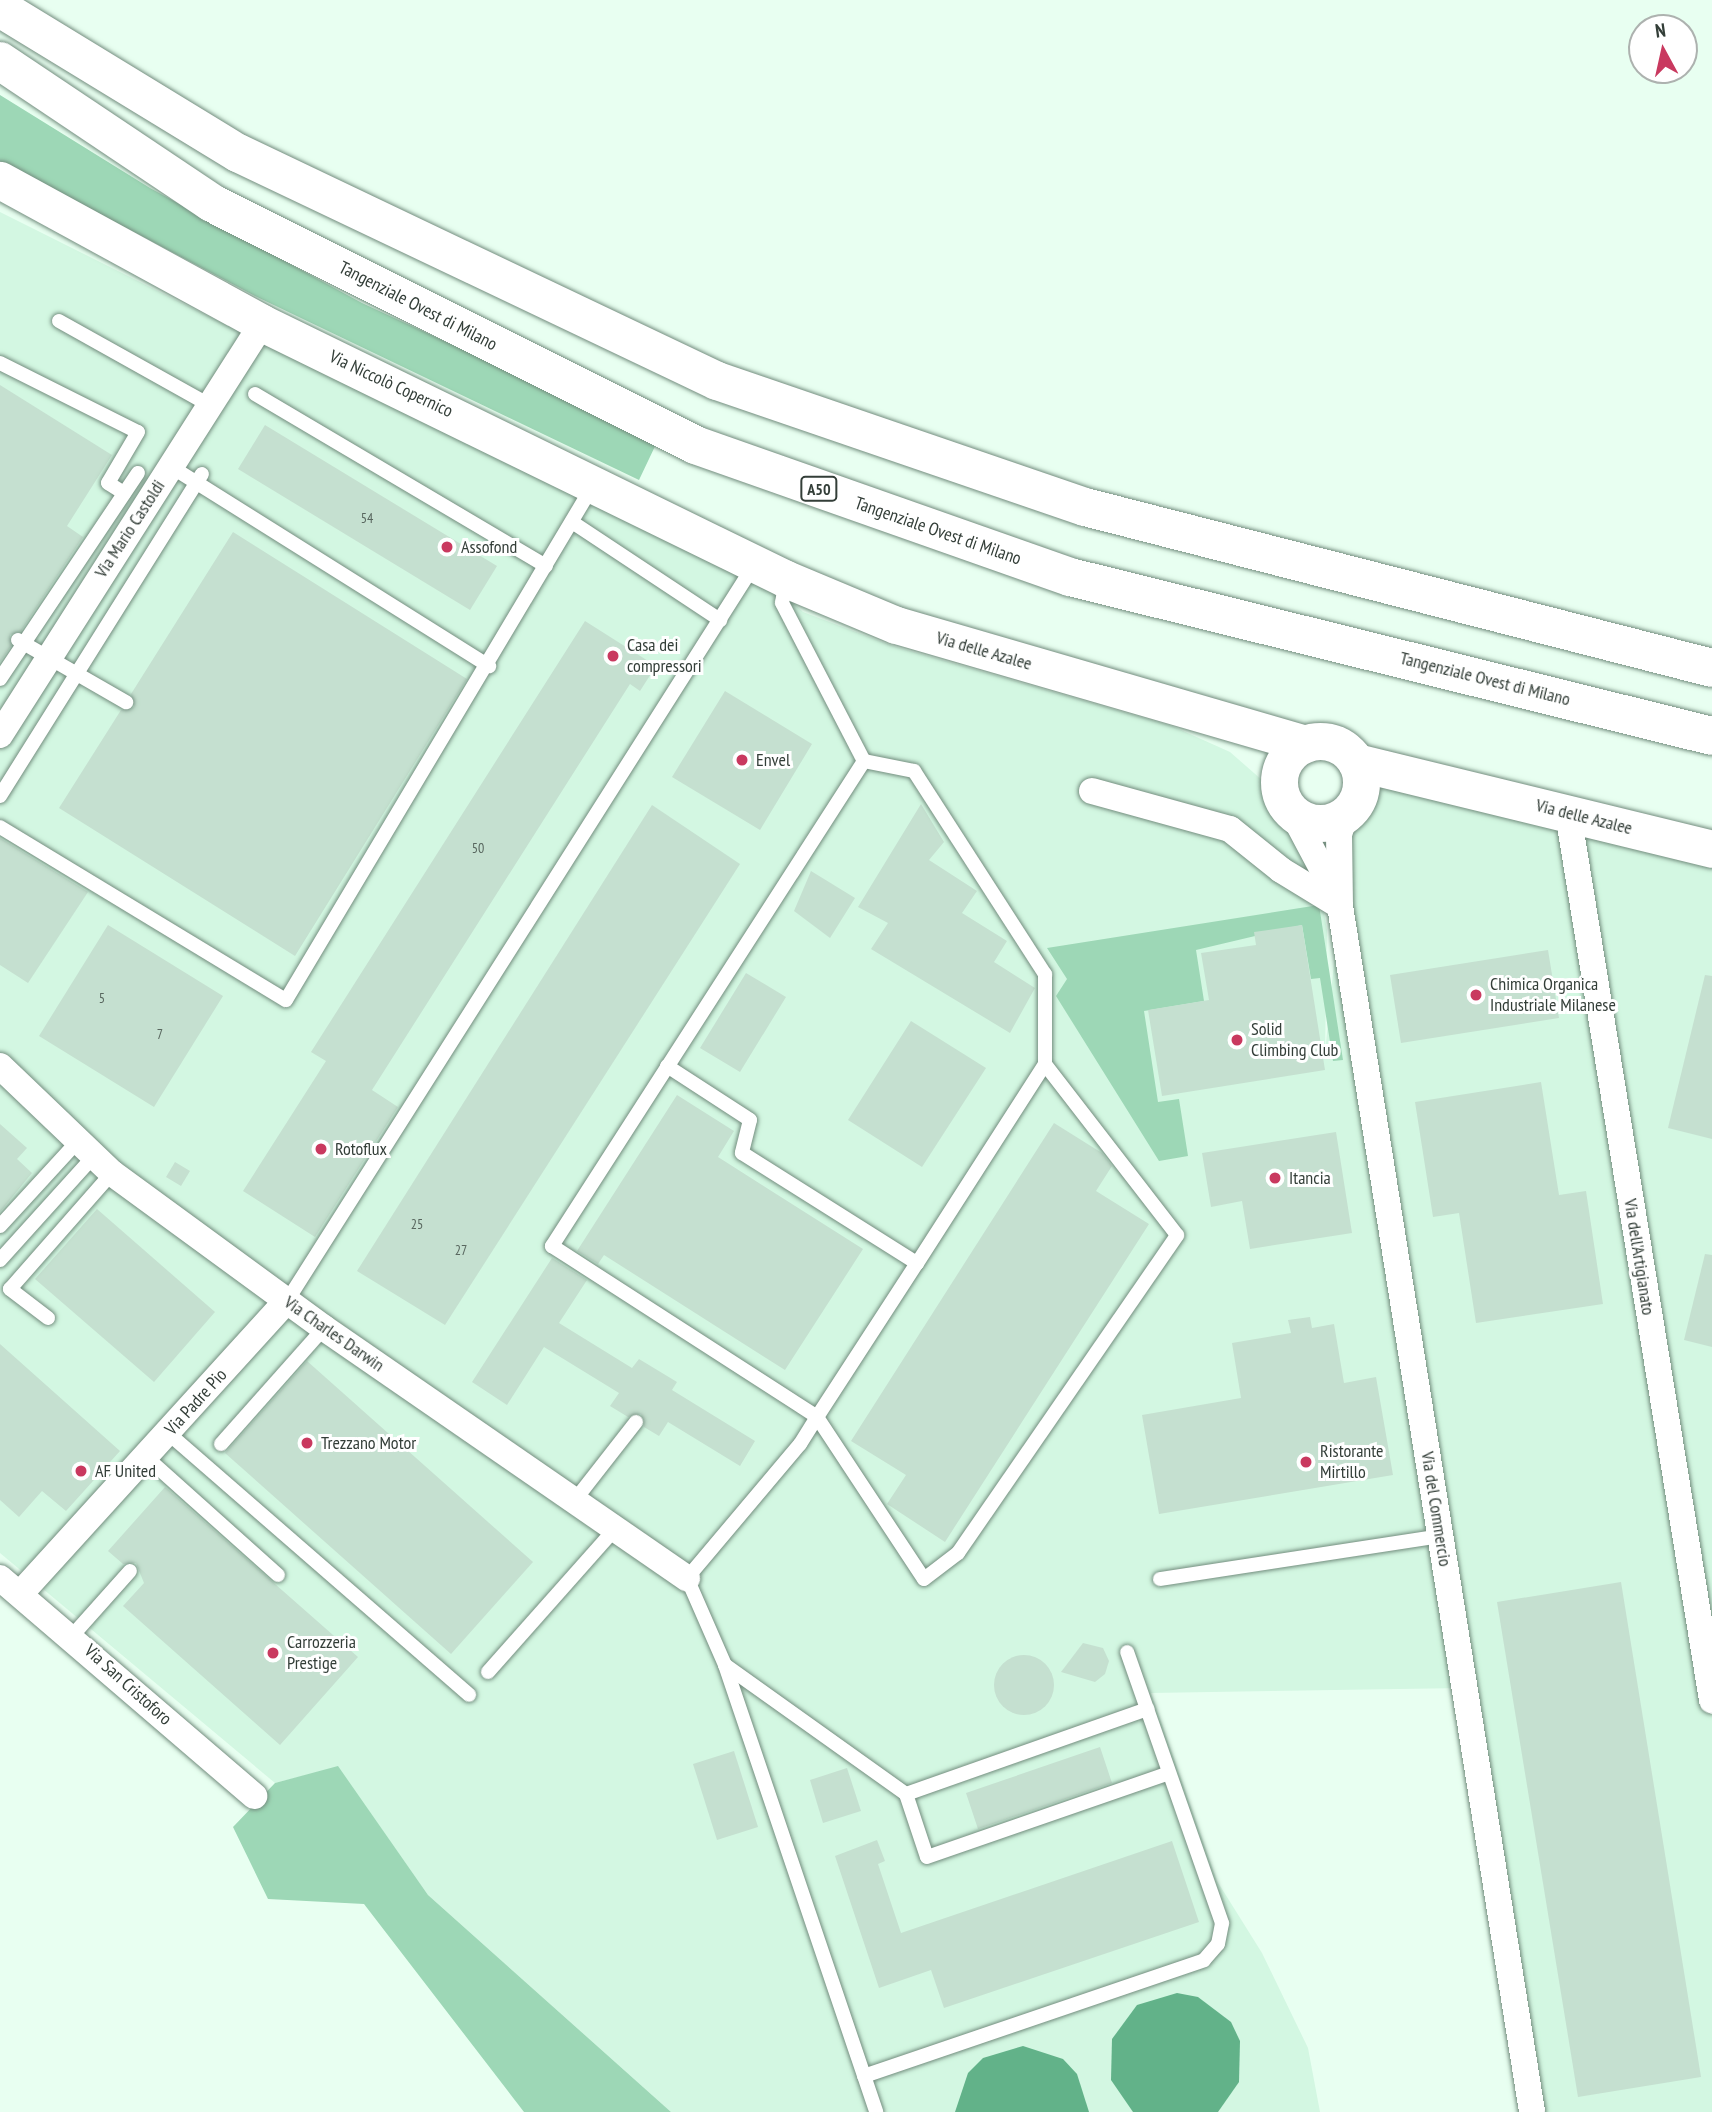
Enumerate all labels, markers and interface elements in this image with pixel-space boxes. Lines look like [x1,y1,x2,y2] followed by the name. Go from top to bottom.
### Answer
[1628,14,1698,84] north arrow
[1654,18,1667,43] text: N
[335,257,501,355] street label: Tangenziale Ovest di Milano
[326,346,456,422] street label: Via Niccolò Copernico
[90,476,170,582] street label: Via Mario Castoldi
[800,476,838,502] road number: A50
[852,492,1024,570] street label: Tangenziale Ovest di Milano
[361,510,373,526] house number: 54
[461,536,517,558] place label: Assofond
[439,539,455,555] marker: Assofond
[933,627,1035,675] street label: Via delle Azalee
[627,635,702,678] place label: Casa dei compressori
[1398,647,1572,711] street label: Tangenziale Ovest di Milano
[605,648,621,664] marker: Casa dei compressori
[756,749,790,771] place label: Envel
[734,752,750,768] marker: Envel
[1533,795,1635,839] street label: Via delle Azalee
[472,840,484,856] house number: 50
[1490,974,1616,1016] place label: Chimica Organica Industriale Milanese
[1468,987,1484,1003] marker: Chimica Organica Industriale Milanese
[99,990,105,1006] house number: 5
[1251,1019,1338,1062] place label: Solid Climbing Club
[157,1026,163,1042] house number: 7
[1229,1032,1245,1048] marker: Solid Climbing Club
[335,1138,387,1160] place label: Rotoflux
[313,1141,329,1157] marker: Rotoflux
[1289,1167,1331,1189] place label: Itancia
[1267,1170,1283,1186] marker: Itancia
[1619,1197,1659,1317] street label: Via dell'Artigianato
[411,1216,423,1232] house number: 25
[455,1242,467,1258] house number: 27
[280,1292,388,1376] street label: Via Charles Darwin
[161,1364,231,1440] street label: Via Padre Pio
[321,1432,416,1454] place label: Trezzano Motor
[299,1435,315,1451] marker: Trezzano Motor
[1320,1441,1383,1484] place label: Ristorante Mirtillo
[1416,1450,1456,1568] street label: Via del Commercio
[1298,1454,1314,1470] marker: Ristorante Mirtillo
[95,1460,156,1482] place label: AF United
[73,1463,89,1479] marker: AF United
[287,1632,356,1674] place label: Carrozzeria Prestige
[80,1640,176,1730] street label: Via San Cristoforo
[265,1645,281,1661] marker: Carrozzeria Prestige

